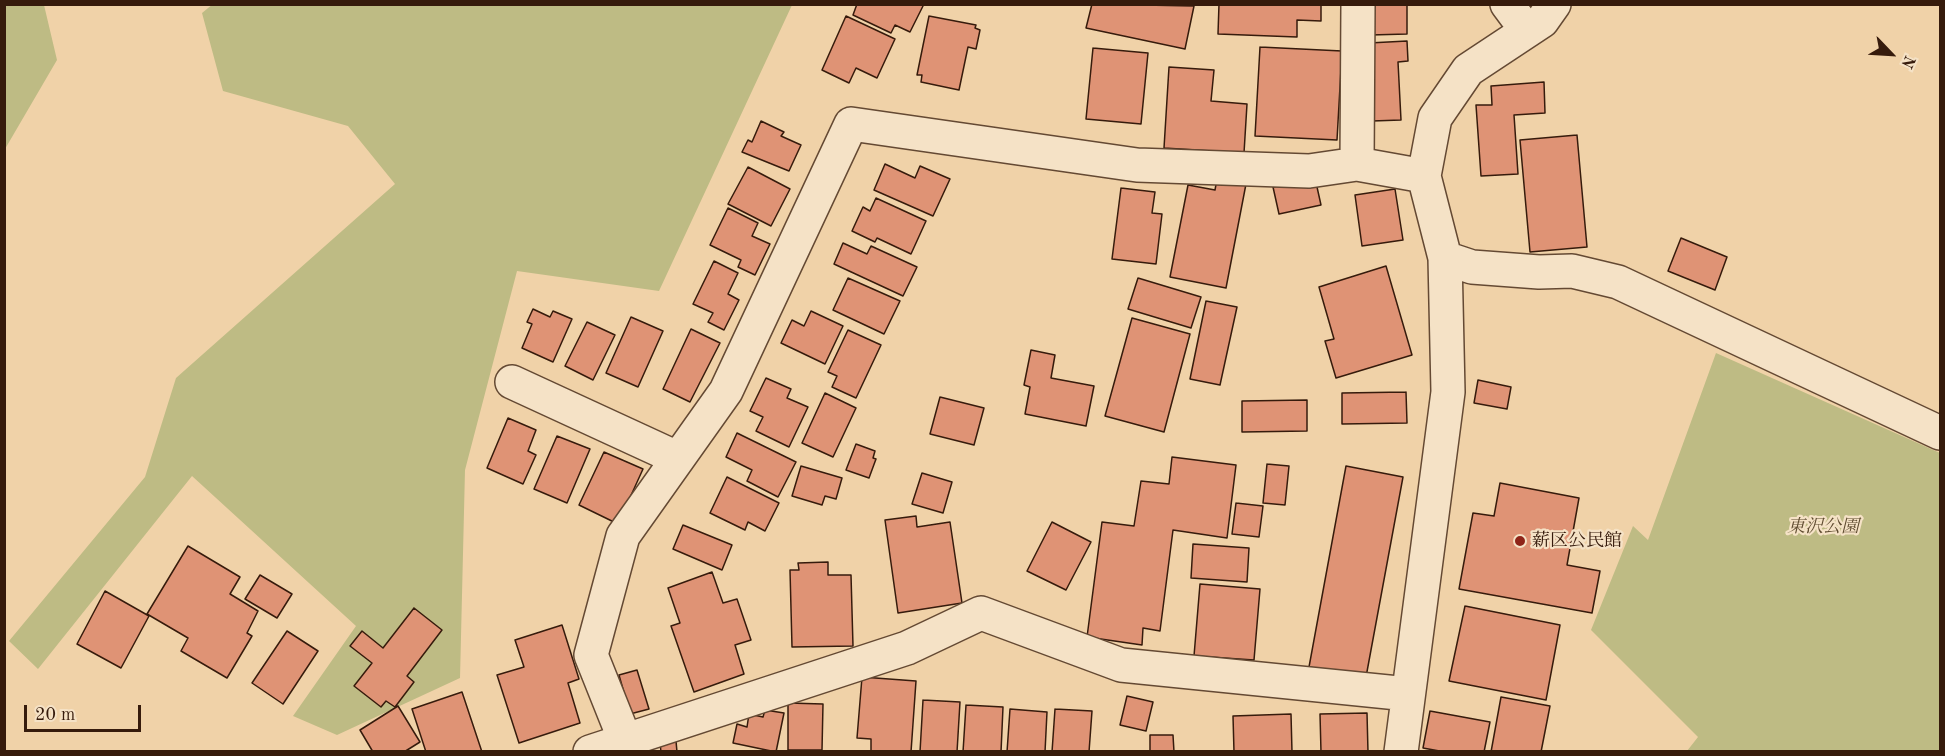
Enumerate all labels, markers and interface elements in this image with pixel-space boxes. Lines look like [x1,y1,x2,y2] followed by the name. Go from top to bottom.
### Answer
[1861,24,1921,84] north arrow
[1897,53,1917,71] text: N
[1787,516,1859,538] park label: 東沢公園
[1532,530,1622,552] place label: 薪区公民館
[1513,534,1527,548] marker: 薪区公民館
[27,693,144,731] scale bar
[35,706,75,724] text: 20 m

